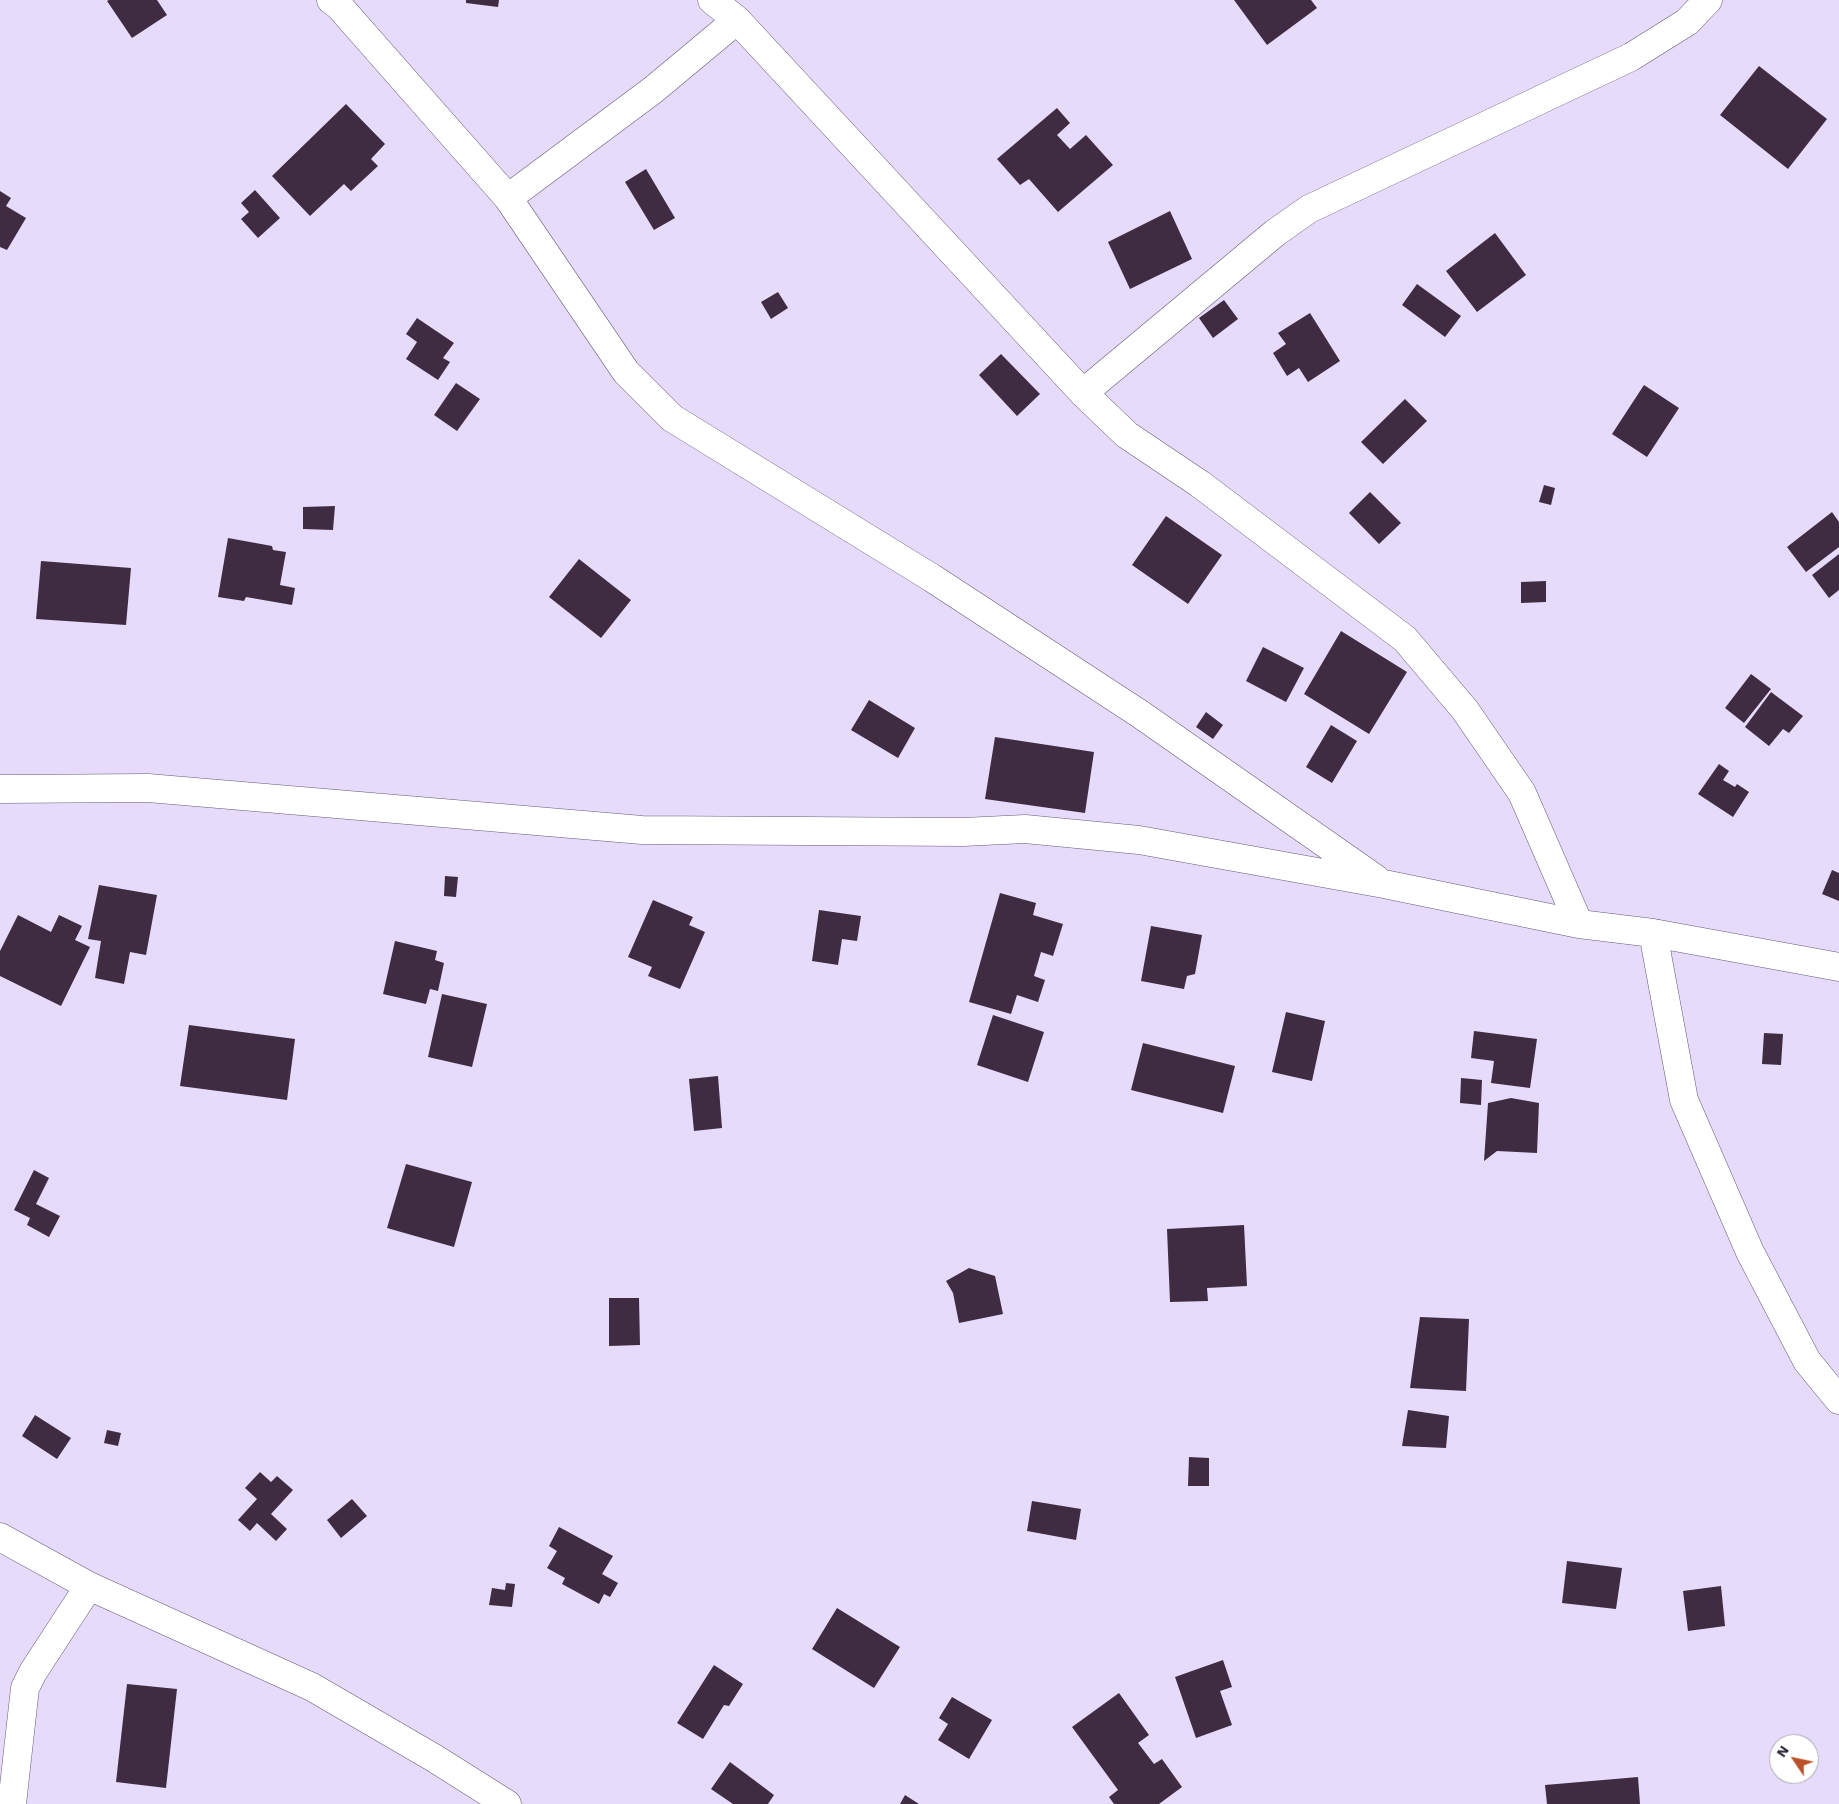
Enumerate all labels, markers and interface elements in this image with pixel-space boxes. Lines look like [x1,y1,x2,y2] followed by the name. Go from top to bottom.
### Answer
[1769,1734,1819,1784] north arrow
[1773,1742,1792,1760] text: N

